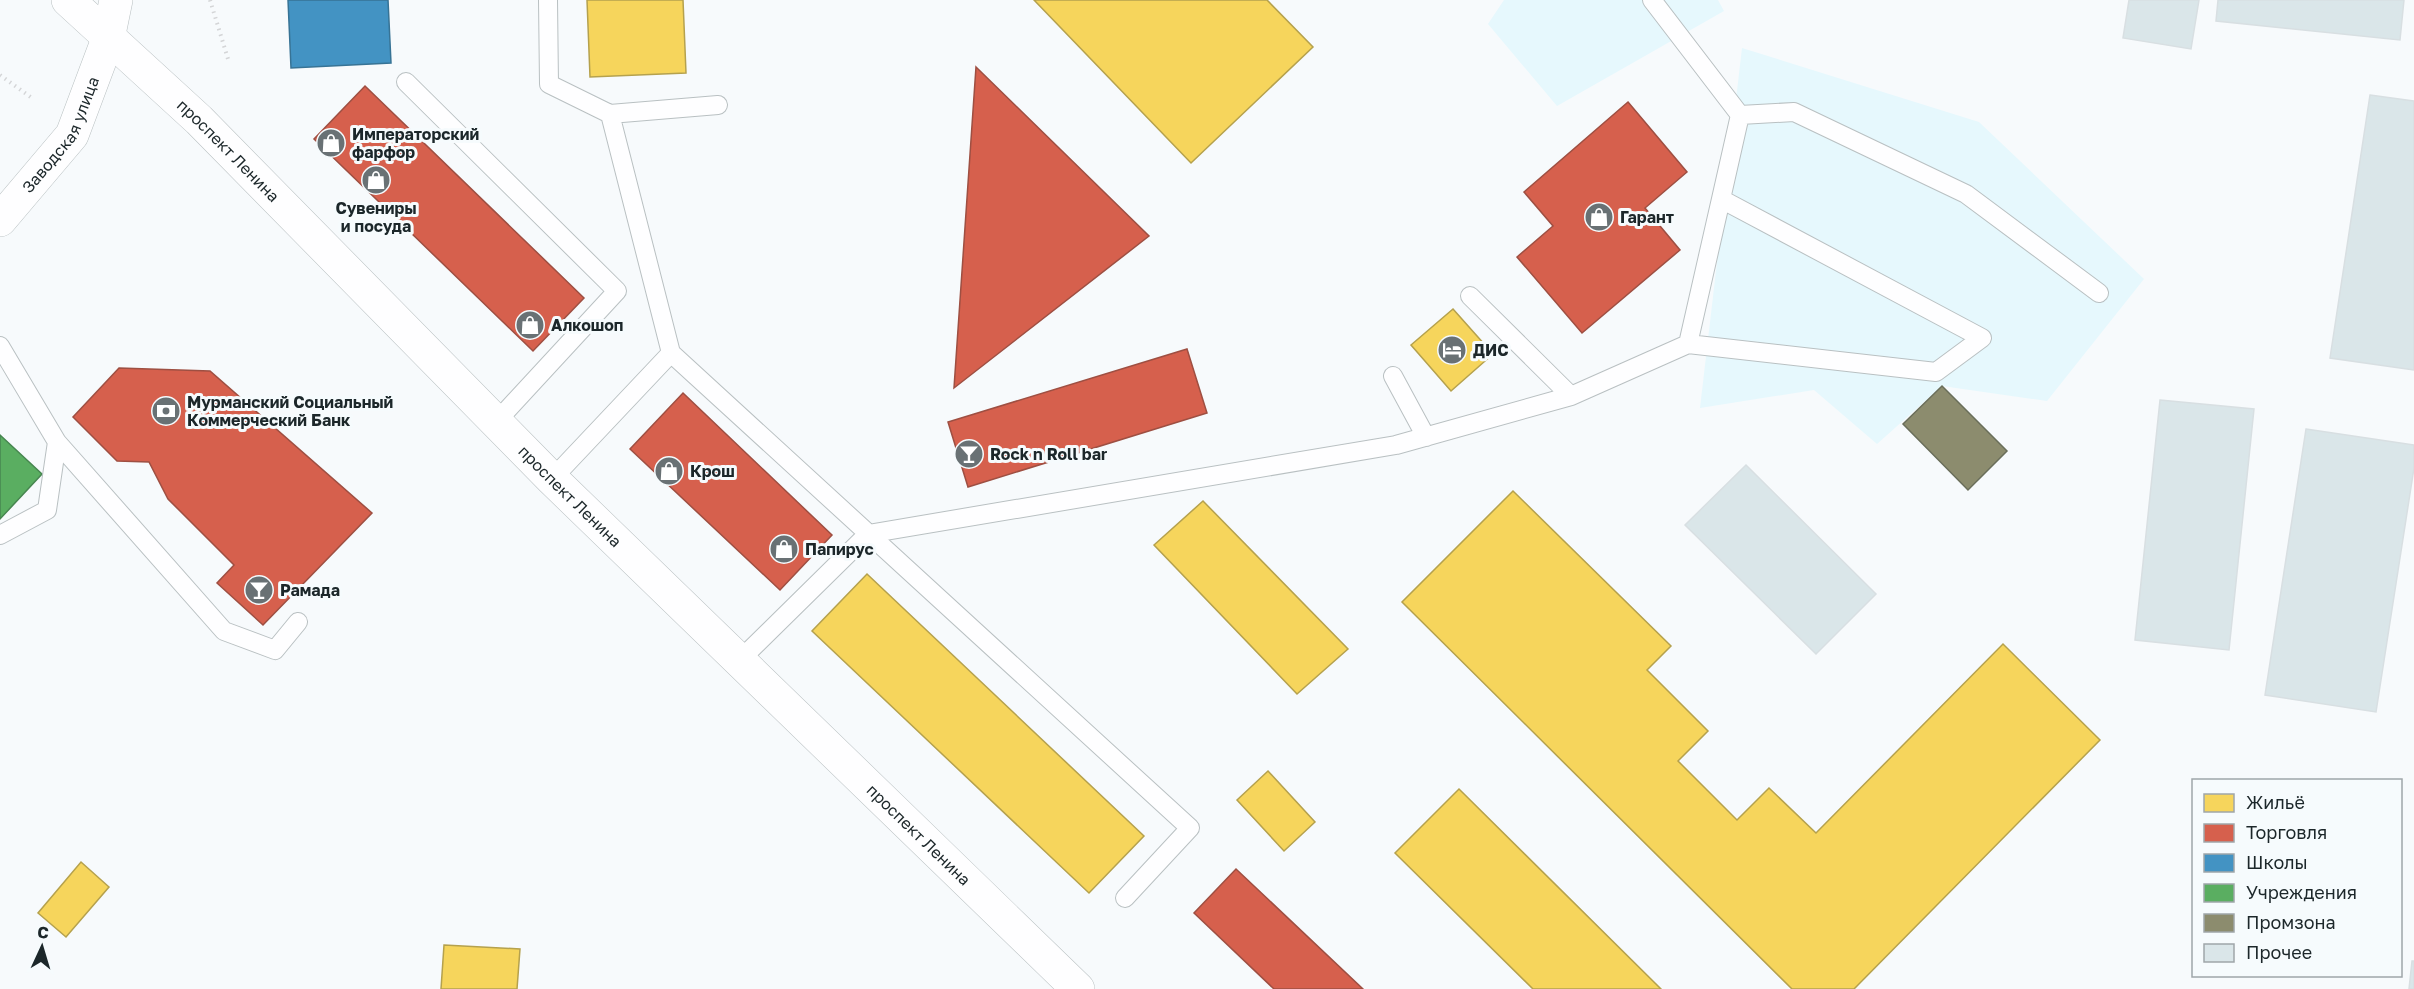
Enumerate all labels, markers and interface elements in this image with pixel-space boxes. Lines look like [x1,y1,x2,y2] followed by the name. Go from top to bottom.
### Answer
[17,74,103,197] street label: Заводская улица
[173,95,284,206] street label: проспект Ленина
[352,124,479,162] place label: Императорский фарфор
[315,127,347,159] shop icon: Императорский фарфор
[360,164,392,196] shop icon: Сувениры и посуда
[335,198,417,236] place label: Сувениры и посуда
[1583,201,1615,233] shop icon: Гарант
[1620,207,1674,227] place label: Гарант
[514,309,546,341] shop icon: Алкошоп
[551,315,623,335] place label: Алкошоп
[1436,334,1468,366] hotel icon: ДИС
[1473,340,1509,360] place label: ДИС
[187,392,393,430] place label: Мурманский Социальный Коммерческий Банк
[150,395,182,427] bank icon: Мурманский Социальный Коммерческий Банк
[953,438,985,470] bar icon: Rock n Roll bar
[514,441,626,551] street label: проспект Ленина
[990,444,1107,464] place label: Rock n Roll bar
[653,455,685,487] shop icon: Крош
[690,461,735,481] place label: Крош
[768,533,800,565] shop icon: Папирус
[805,539,874,559] place label: Папирус
[243,574,275,606] bar icon: Рамада
[280,580,340,600] place label: Рамада
[2192,779,2402,977] legend
[863,780,975,889] street label: проспект Ленина
[2246,791,2305,813] text: Жильё
[2246,821,2327,843] text: Торговля
[2246,851,2308,873] text: Школы
[2246,881,2357,903] text: Учреждения
[2246,911,2336,933] text: Промзона
[12,917,72,977] north arrow
[37,922,49,942] text: С
[2246,941,2312,963] text: Прочее

